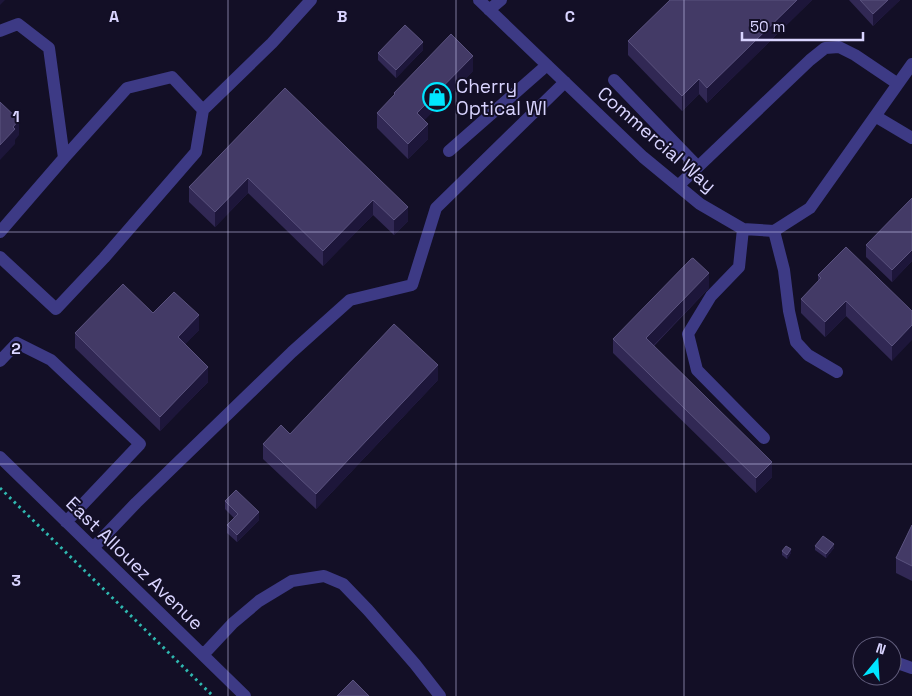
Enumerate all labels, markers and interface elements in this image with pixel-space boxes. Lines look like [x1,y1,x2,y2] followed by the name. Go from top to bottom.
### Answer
[109,6,119,27] text: A
[337,6,347,27] text: B
[565,6,575,27] text: C
[742,10,863,42] scale bar
[750,17,785,36] text: 50 m
[456,74,547,121] place label: Cherry Optical WI
[592,81,721,198] street label: Commercial Way
[422,82,452,112] shop icon: Cherry Optical WI
[12,106,20,127] text: 1
[11,338,21,359] text: 2
[61,491,209,636] street label: East Allouez Avenue
[11,570,21,591] text: 3
[852,636,902,686] north arrow
[874,639,888,659] text: N

